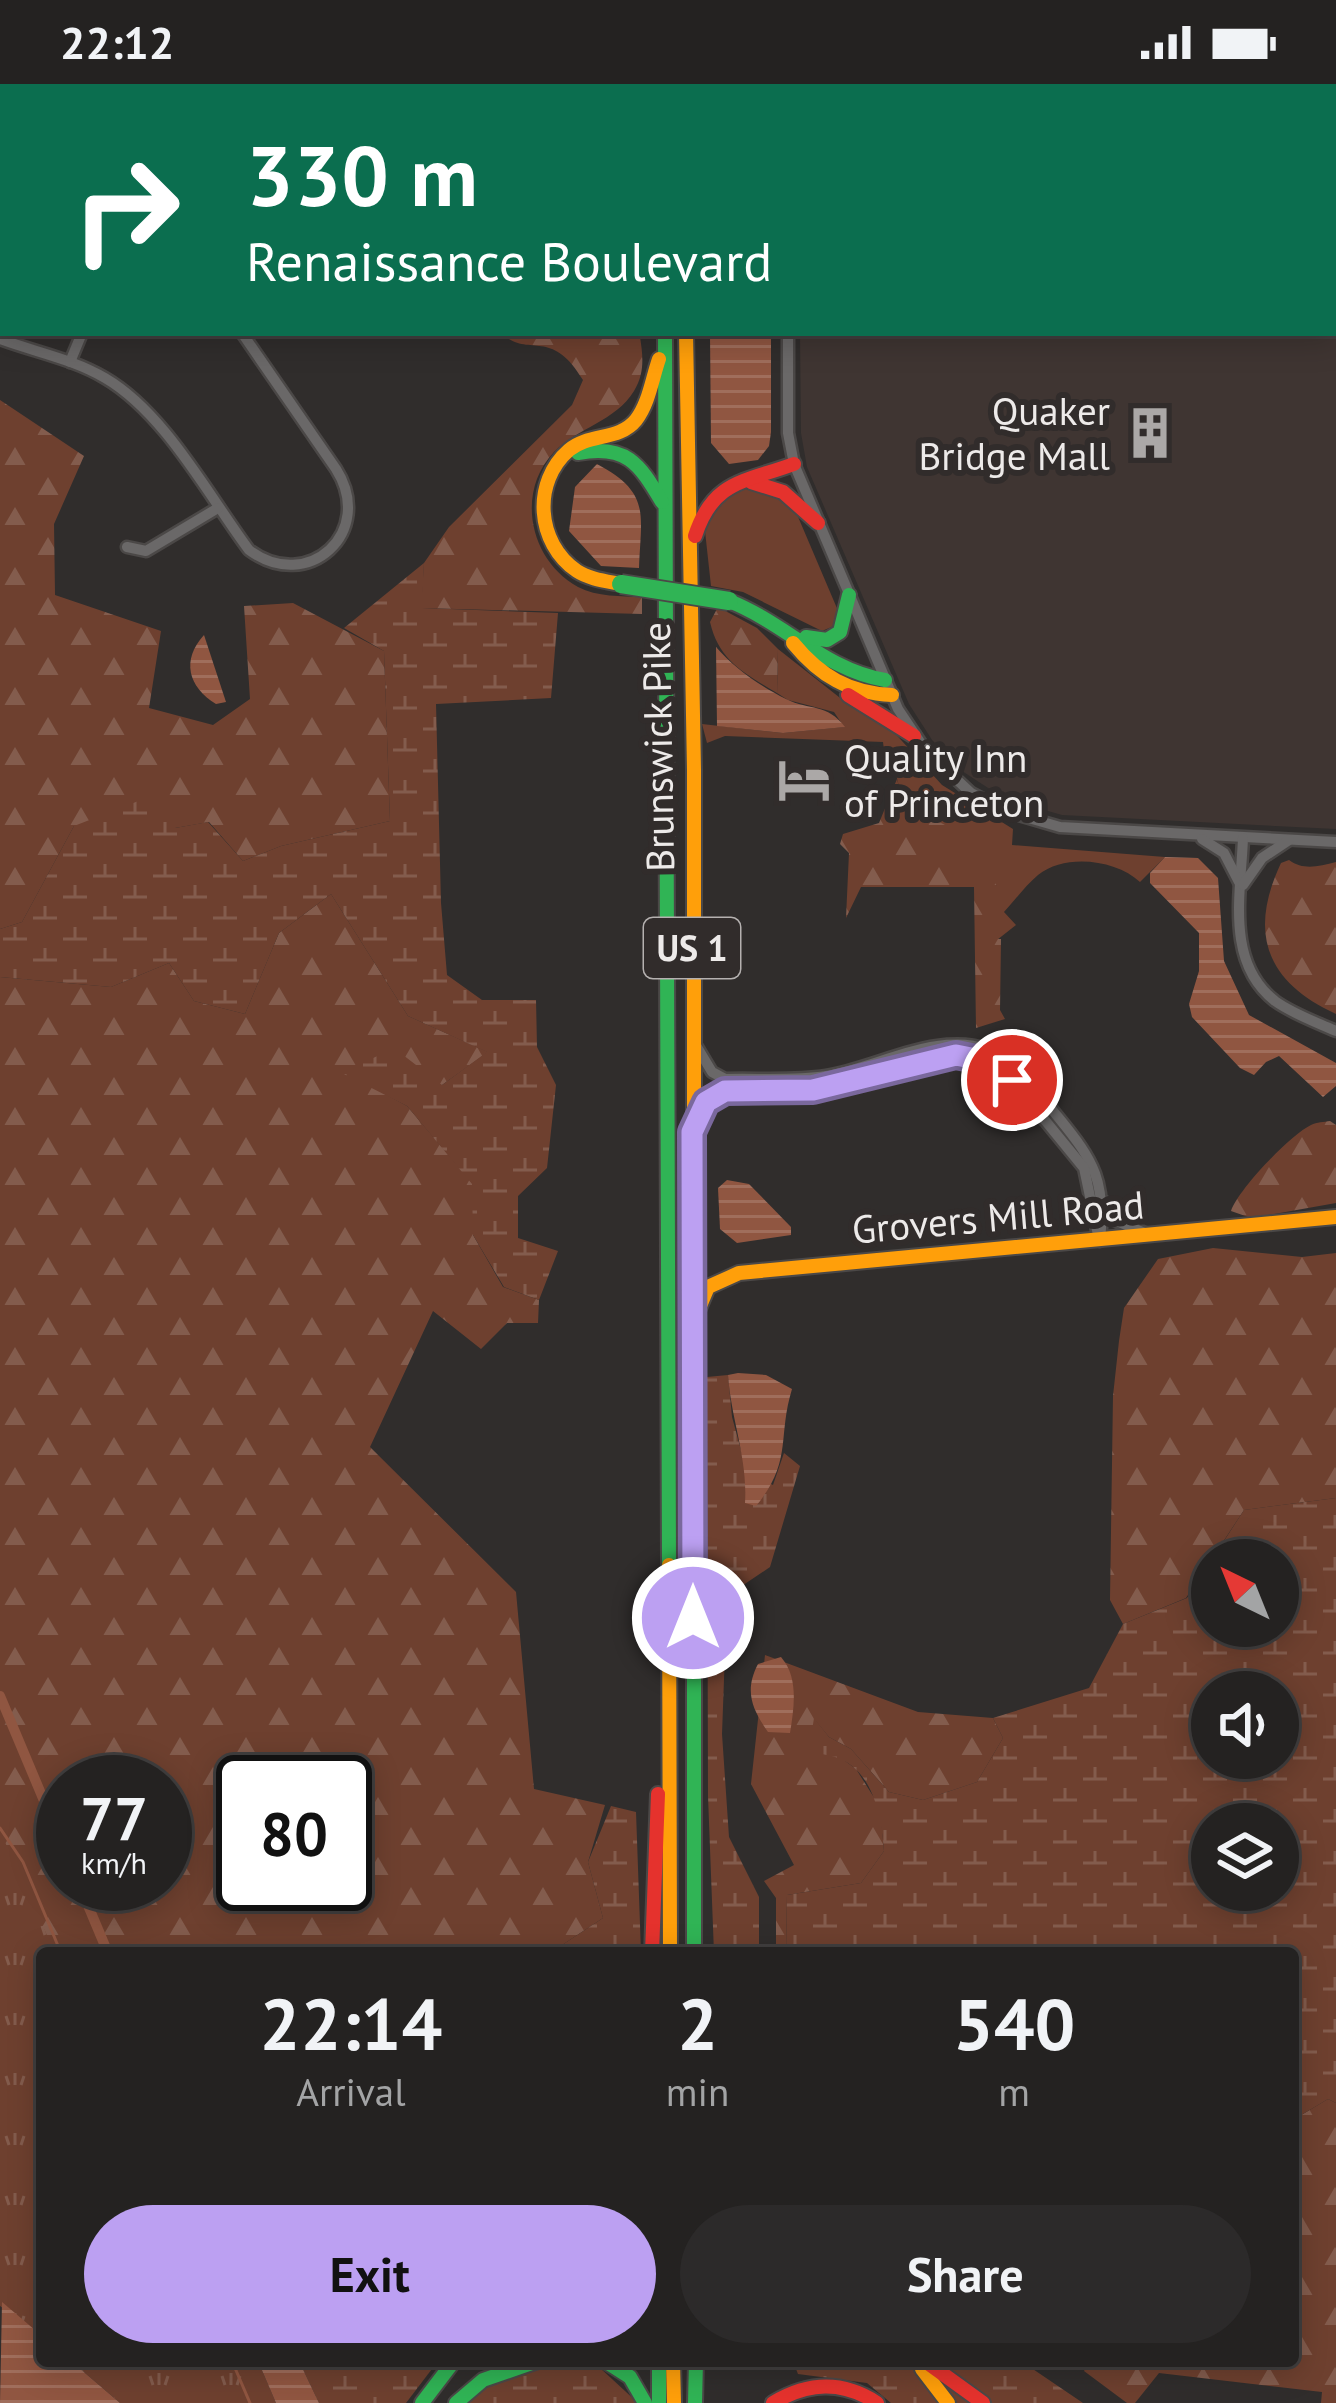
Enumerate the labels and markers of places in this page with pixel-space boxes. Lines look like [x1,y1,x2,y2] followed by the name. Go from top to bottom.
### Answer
[918,385,1111,481] place label: Quaker Bridge Mall
[1121,404,1179,462] building icon: Quaker Bridge Mall
[844,732,1044,828] place label: Quality Inn of Princeton
[775,751,833,809] hotel icon: Quality Inn of Princeton
[961,1029,1063,1131] pin

